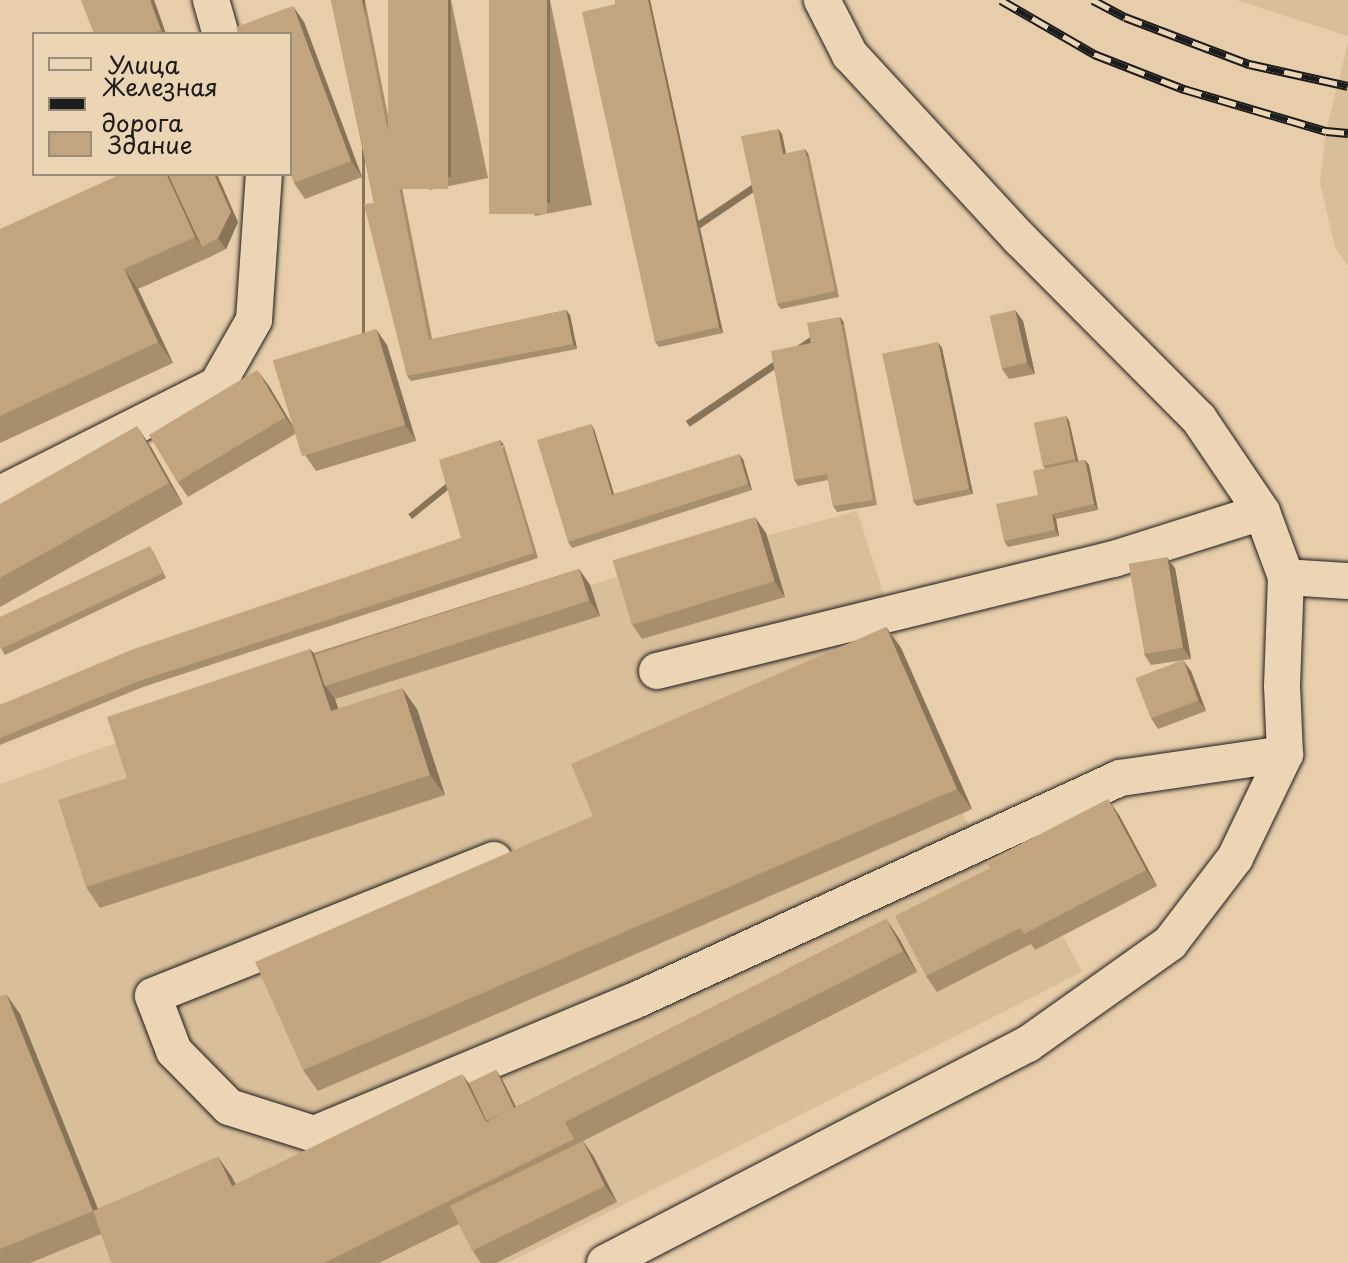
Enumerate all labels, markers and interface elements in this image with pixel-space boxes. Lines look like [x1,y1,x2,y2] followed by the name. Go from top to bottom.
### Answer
[32,32,292,176] legend
[108,46,180,82] text: Улица
[102,68,218,140] text: Железная дорога
[108,126,193,162] text: Здание

